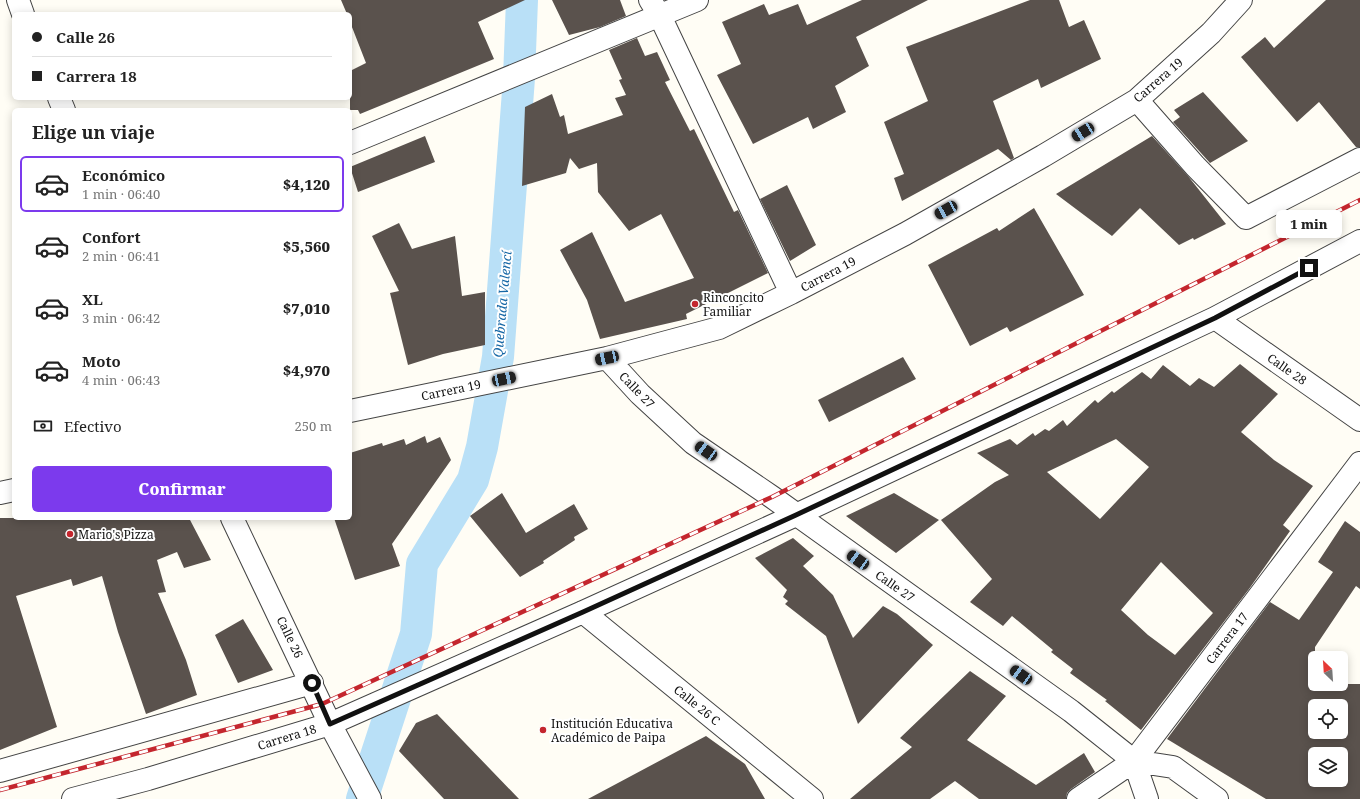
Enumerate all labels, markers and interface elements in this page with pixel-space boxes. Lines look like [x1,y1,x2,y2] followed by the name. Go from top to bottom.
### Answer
[56,27,115,47] text: Calle 26
[1130,54,1186,106] street label: Carrera 19
[56,66,137,86] text: Carrera 18
[32,120,155,144] text: Elige un viaje
[1070,121,1096,143] car
[82,165,165,185] text: Económico
[34,166,70,202] icon: car
[283,174,330,194] text: $4,120
[82,185,160,203] text: 1 min · 06:40
[933,199,959,221] car
[1276,210,1342,238] callout: 1 min
[1290,215,1328,233] text: 1 min
[82,227,141,247] text: Confort
[34,228,70,264] icon: car
[283,236,330,256] text: $5,560
[82,247,160,265] text: 2 min · 06:41
[488,249,516,358] water label: Quebrada Valencí
[797,252,859,296] street label: Carrera 19
[1300,259,1318,277] route end
[82,289,103,309] text: XL
[703,289,764,320] place label: Rinconcito Familiar
[34,290,70,326] icon: car
[283,298,330,318] text: $7,010
[690,299,700,309] marker: Rinconcito Familiar
[82,309,160,327] text: 3 min · 06:42
[1264,349,1310,389] street label: Calle 28
[594,350,620,366] car
[82,351,121,371] text: Moto
[34,352,70,388] icon: car
[283,360,330,380] text: $4,970
[615,368,659,412] street label: Calle 27
[82,371,160,389] text: 4 min · 06:43
[491,371,517,387] car
[420,375,482,405] street label: Carrera 19
[32,415,54,437] icon: cash
[64,416,122,436] text: Efectivo
[295,417,332,435] text: 250 m
[693,439,719,463] car
[32,466,332,512] button: Confirmar
[78,526,154,543] place label: Mario's Pizza
[65,529,75,539] marker: Mario's Pizza
[845,548,871,572] car
[872,566,918,606] street label: Calle 27
[1202,608,1252,667] street label: Carrera 17
[273,613,308,661] street label: Calle 26
[1308,651,1348,691] north arrow
[1308,651,1348,787] map controls
[1008,663,1034,687] car
[303,674,321,692] route start
[670,681,724,729] street label: Calle 26 C
[1308,699,1348,739] button: locate
[551,715,673,746] place label: Institución Educativa Académico de Paipa
[256,720,319,754] street label: Carrera 18
[538,725,548,735] marker: Institución Educativa Académico de Paipa
[1308,747,1348,787] button: layers

